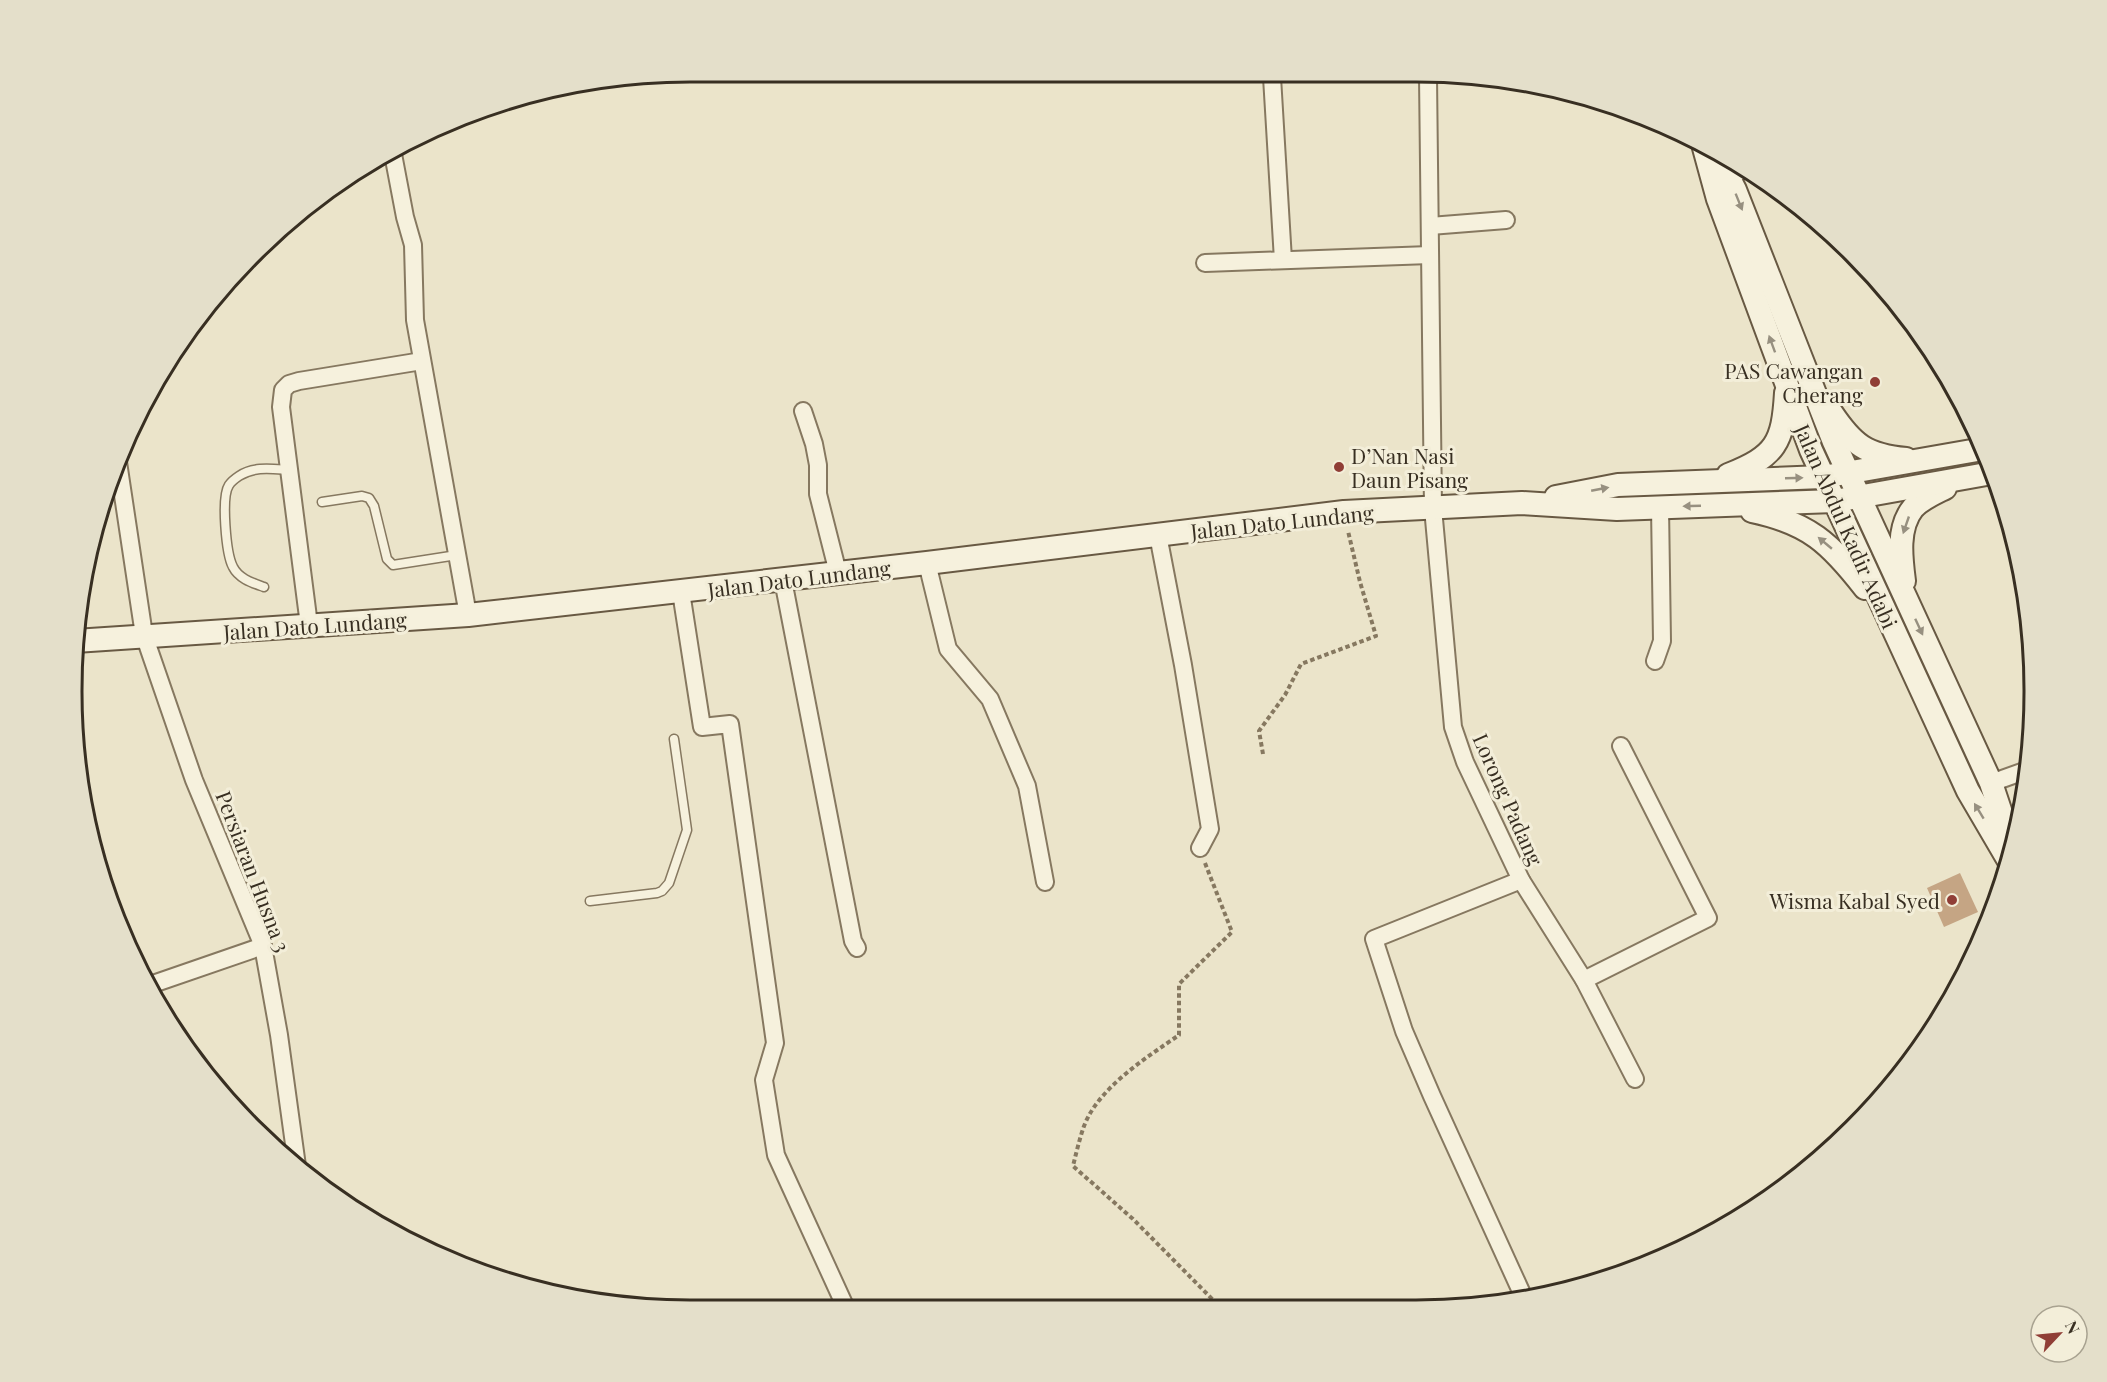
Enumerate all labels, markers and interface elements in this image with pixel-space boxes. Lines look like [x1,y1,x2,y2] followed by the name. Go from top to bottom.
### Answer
[1735,193,1744,211] one-way arrow
[1766,335,1776,353] one-way arrow
[1724,356,1863,408] place label: PAS Cawangan Cherang
[1868,375,1882,389] marker: PAS Cawangan Cherang
[1789,418,1905,633] street label: Jalan Abdul Kadir Adabi
[1351,441,1468,493] place label: D’Nan Nasi Daun Pisang
[1332,460,1346,474] marker: D’Nan Nasi Daun Pisang
[1785,473,1804,482] one-way arrow
[1591,484,1610,493] one-way arrow
[1188,497,1375,545] street label: Jalan Dato Lundang
[1683,501,1702,511] one-way arrow
[1901,516,1910,534] one-way arrow
[1817,537,1833,550] one-way arrow
[705,553,892,603] street label: Jalan Dato Lundang
[221,605,408,645] street label: Jalan Dato Lundang
[1915,619,1924,636] one-way arrow
[1467,729,1551,869] street label: Lorong Padang
[210,786,298,956] street label: Persiaran Husna 3
[1974,803,1985,819] one-way arrow
[1769,886,1940,914] place label: Wisma Kabal Syed
[1945,893,1959,907] marker: Wisma Kabal Syed
[2029,1304,2089,1364] north arrow
[2061,1317,2085,1337] text: N

